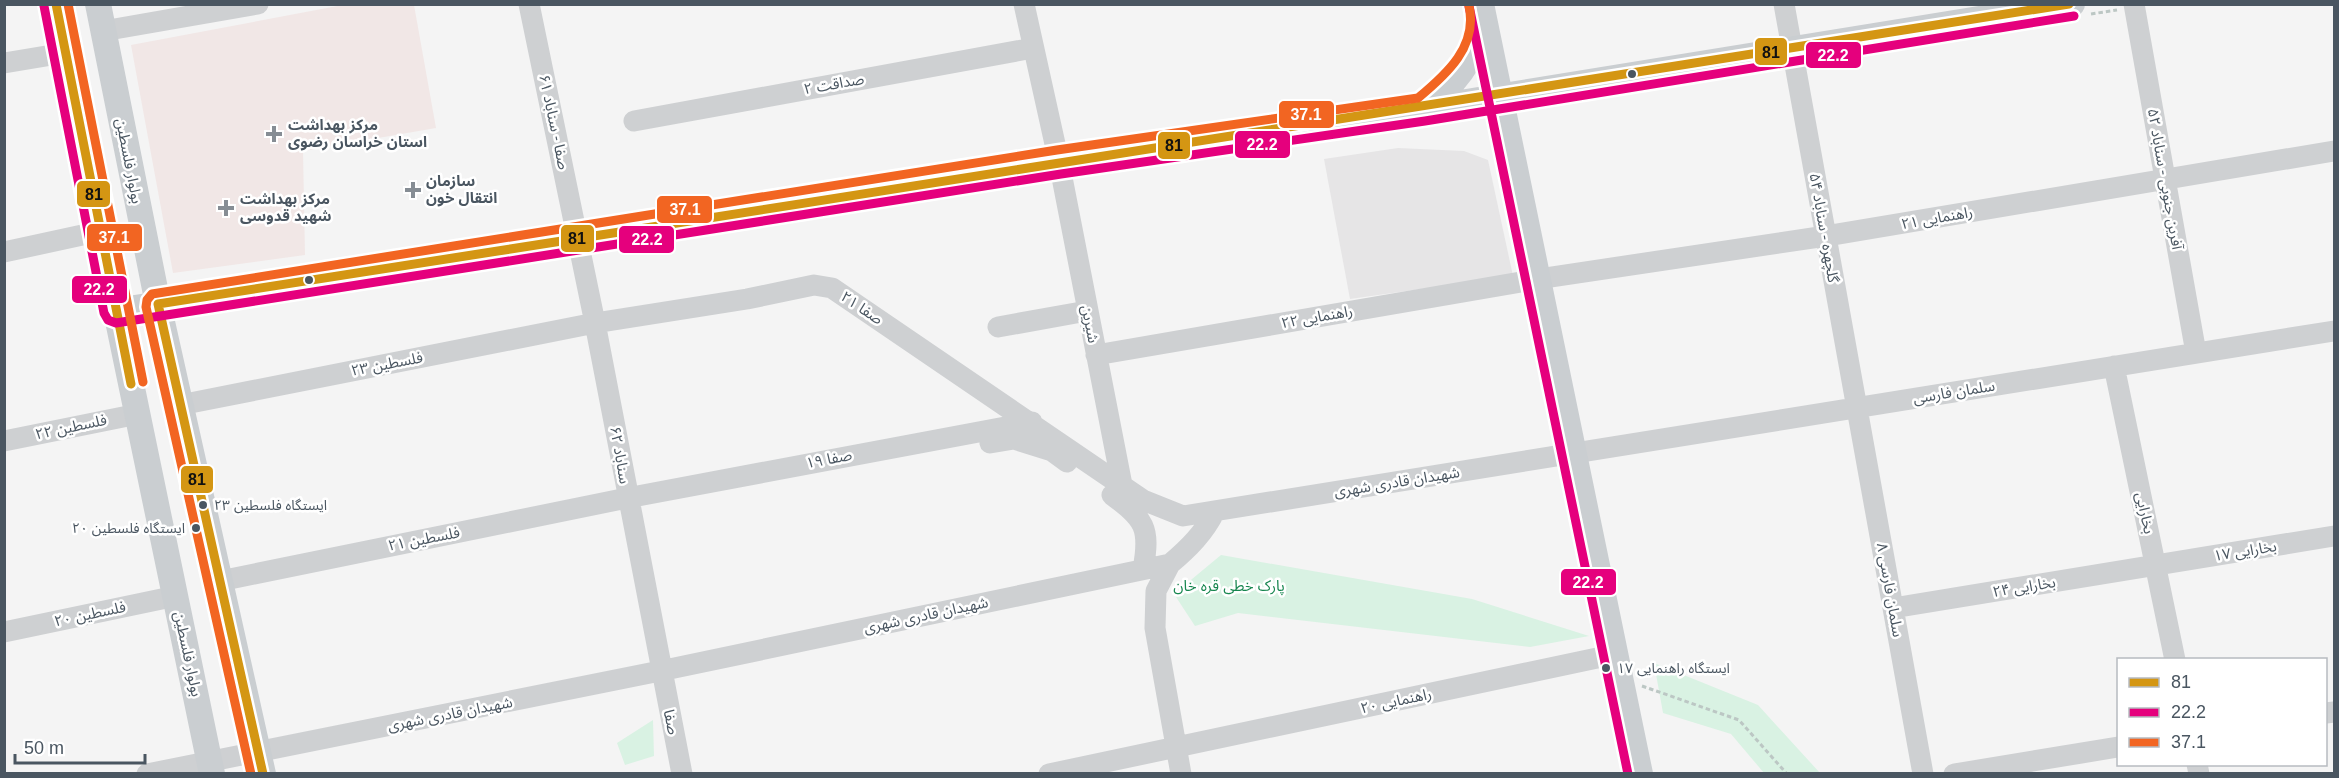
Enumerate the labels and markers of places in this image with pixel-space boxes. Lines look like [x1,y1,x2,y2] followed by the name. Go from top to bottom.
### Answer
[1626,68,1638,80] unlabelled marker
[288,116,427,151] place label: مرکز بهداشت استان خراسان رضوی
[265,125,283,143] marker: مرکز بهداشت استان خراسان رضوی
[426,172,497,207] place label: سازمان انتقال خون
[404,181,422,199] marker: سازمان انتقال خون
[240,190,332,225] place label: مرکز بهداشت شهید قدوسی
[217,199,235,217] marker: مرکز بهداشت شهید قدوسی
[303,274,315,286] unlabelled marker
[214,497,327,514] place label: ایستگاه فلسطین ۲۳
[197,499,209,511] marker: ایستگاه فلسطین ۲۳
[72,520,185,537] place label: ایستگاه فلسطین ٢۰
[190,522,202,534] marker: ایستگاه فلسطین ٢۰
[1617,660,1730,677] place label: ایستگاه راهنمایی ۱۷
[1600,662,1612,674] marker: ایستگاه راهنمایی ۱۷

